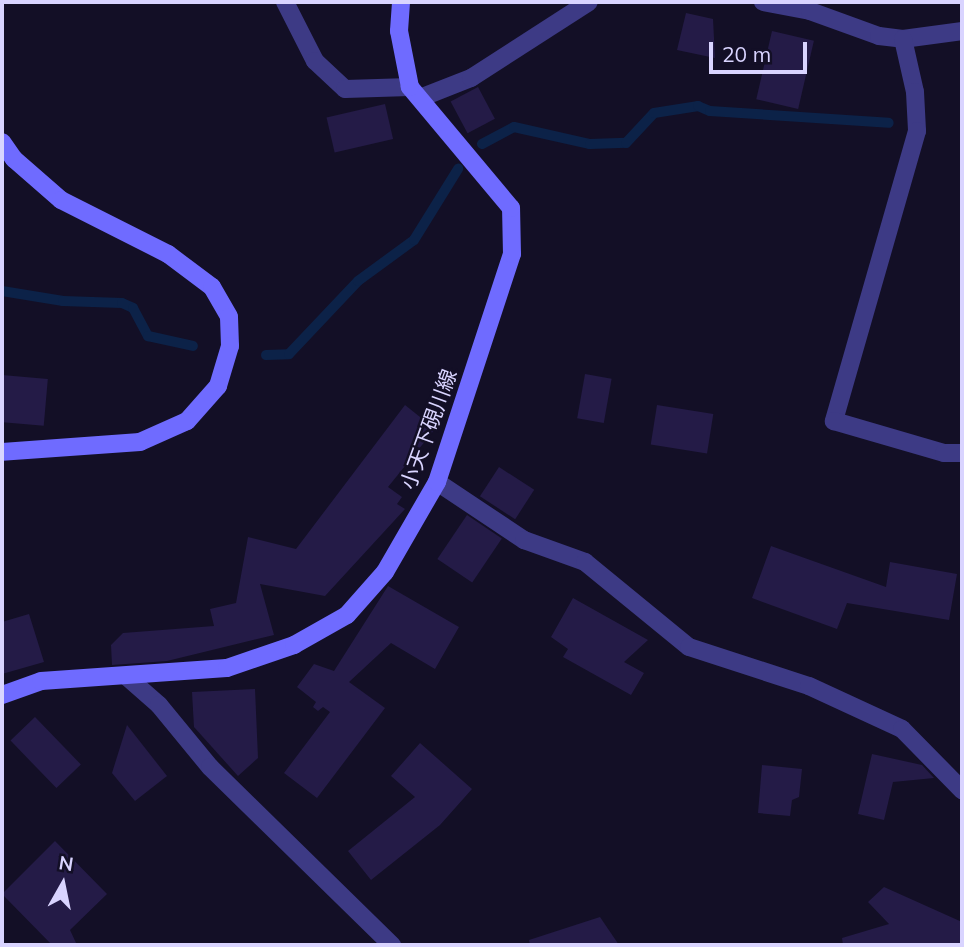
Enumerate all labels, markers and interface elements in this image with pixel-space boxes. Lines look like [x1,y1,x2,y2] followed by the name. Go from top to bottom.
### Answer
[712,28,810,72] scale bar
[722,41,771,67] text: 20 m
[395,365,461,493] street label: 小天下硯川線
[28,849,98,919] north arrow
[57,850,75,876] text: N

